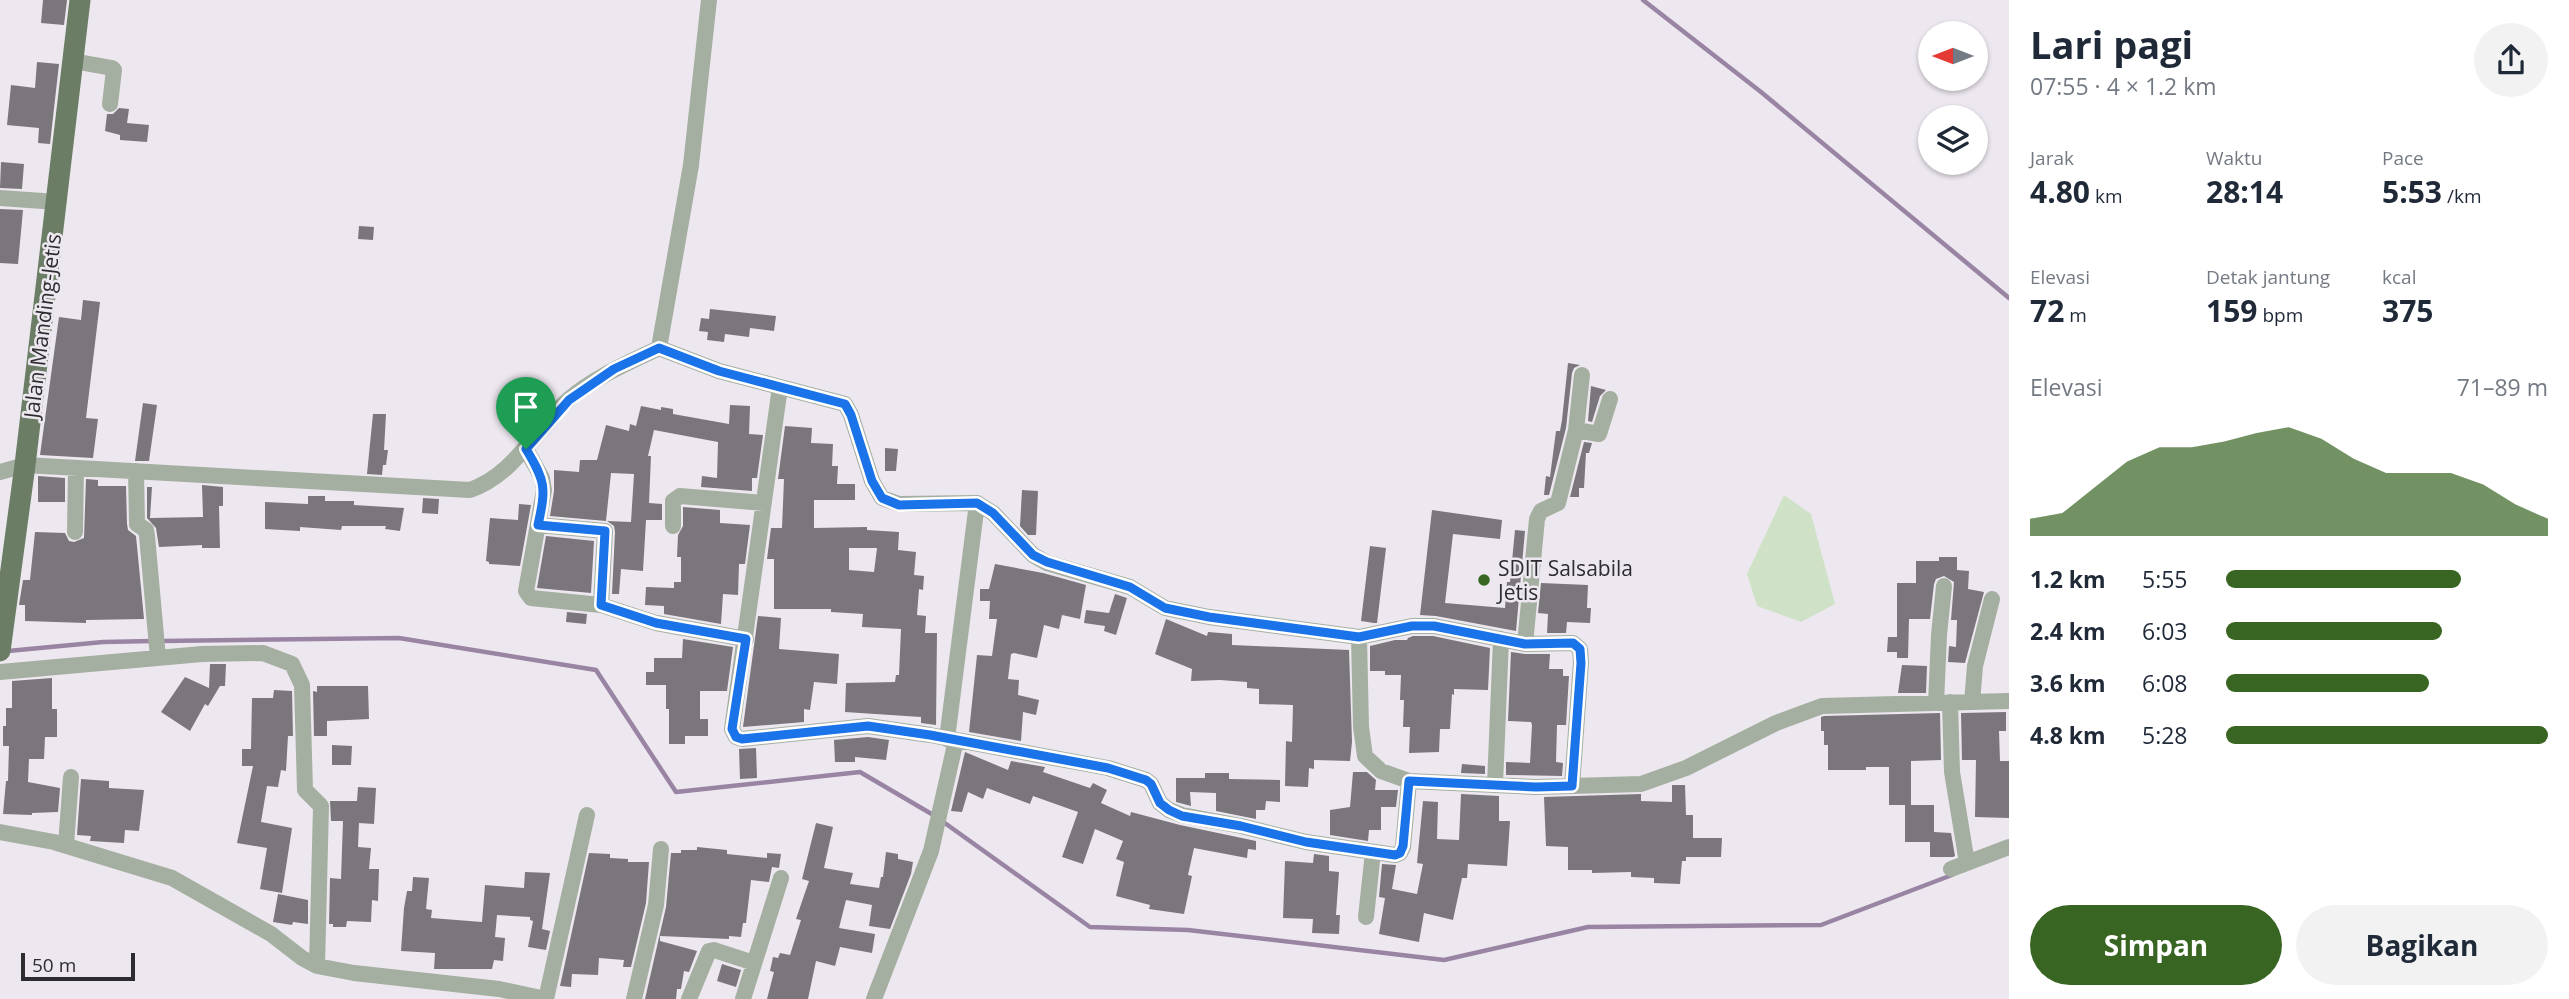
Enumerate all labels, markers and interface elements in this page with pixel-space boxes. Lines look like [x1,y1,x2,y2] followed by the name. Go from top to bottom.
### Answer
[2030,18,2193,70] text: Lari pagi
[1918,21,1988,91] north arrow
[1918,21,1988,175] map controls
[2474,23,2548,97] button: share
[2030,70,2217,102] text: 07:55 · 4 × 1.2 km
[1918,105,1988,175] button: layers
[2030,145,2074,171] text: Jarak
[2206,145,2263,171] text: Waktu
[2382,145,2424,171] text: Pace
[2030,171,2090,212] text: 4.80
[2206,171,2283,212] text: 28:14
[2382,171,2442,212] text: 5:53
[2090,183,2123,209] text: km
[2442,183,2482,209] text: /km
[17,232,67,422] street label: Jalan Manding-Jetis
[2030,264,2090,290] text: Elevasi
[2206,264,2330,290] text: Detak jantung
[2382,264,2416,290] text: kcal
[2030,290,2064,331] text: 72
[2206,290,2257,331] text: 159
[2382,290,2433,331] text: 375
[2064,302,2087,328] text: m
[2257,302,2303,328] text: bpm
[2030,371,2103,403] text: Elevasi
[2457,371,2548,403] text: 71–89 m
[496,377,556,449] pin
[507,388,545,426] icon: arrive
[1496,554,1633,606] place label: SDIT Salsabila Jetis
[2030,563,2106,595] text: 1.2 km
[2142,563,2188,595] text: 5:55
[1476,572,1492,588] marker: SDIT Salsabila Jetis
[2030,615,2106,647] text: 2.4 km
[2142,615,2188,647] text: 6:03
[2030,667,2106,699] text: 3.6 km
[2142,667,2188,699] text: 6:08
[2030,719,2106,751] text: 4.8 km
[2142,719,2188,751] text: 5:28
[2030,905,2282,985] button: Simpan
[2296,905,2548,985] button: Bagikan
[21,950,135,982] scale bar
[32,952,76,978] text: 50 m

